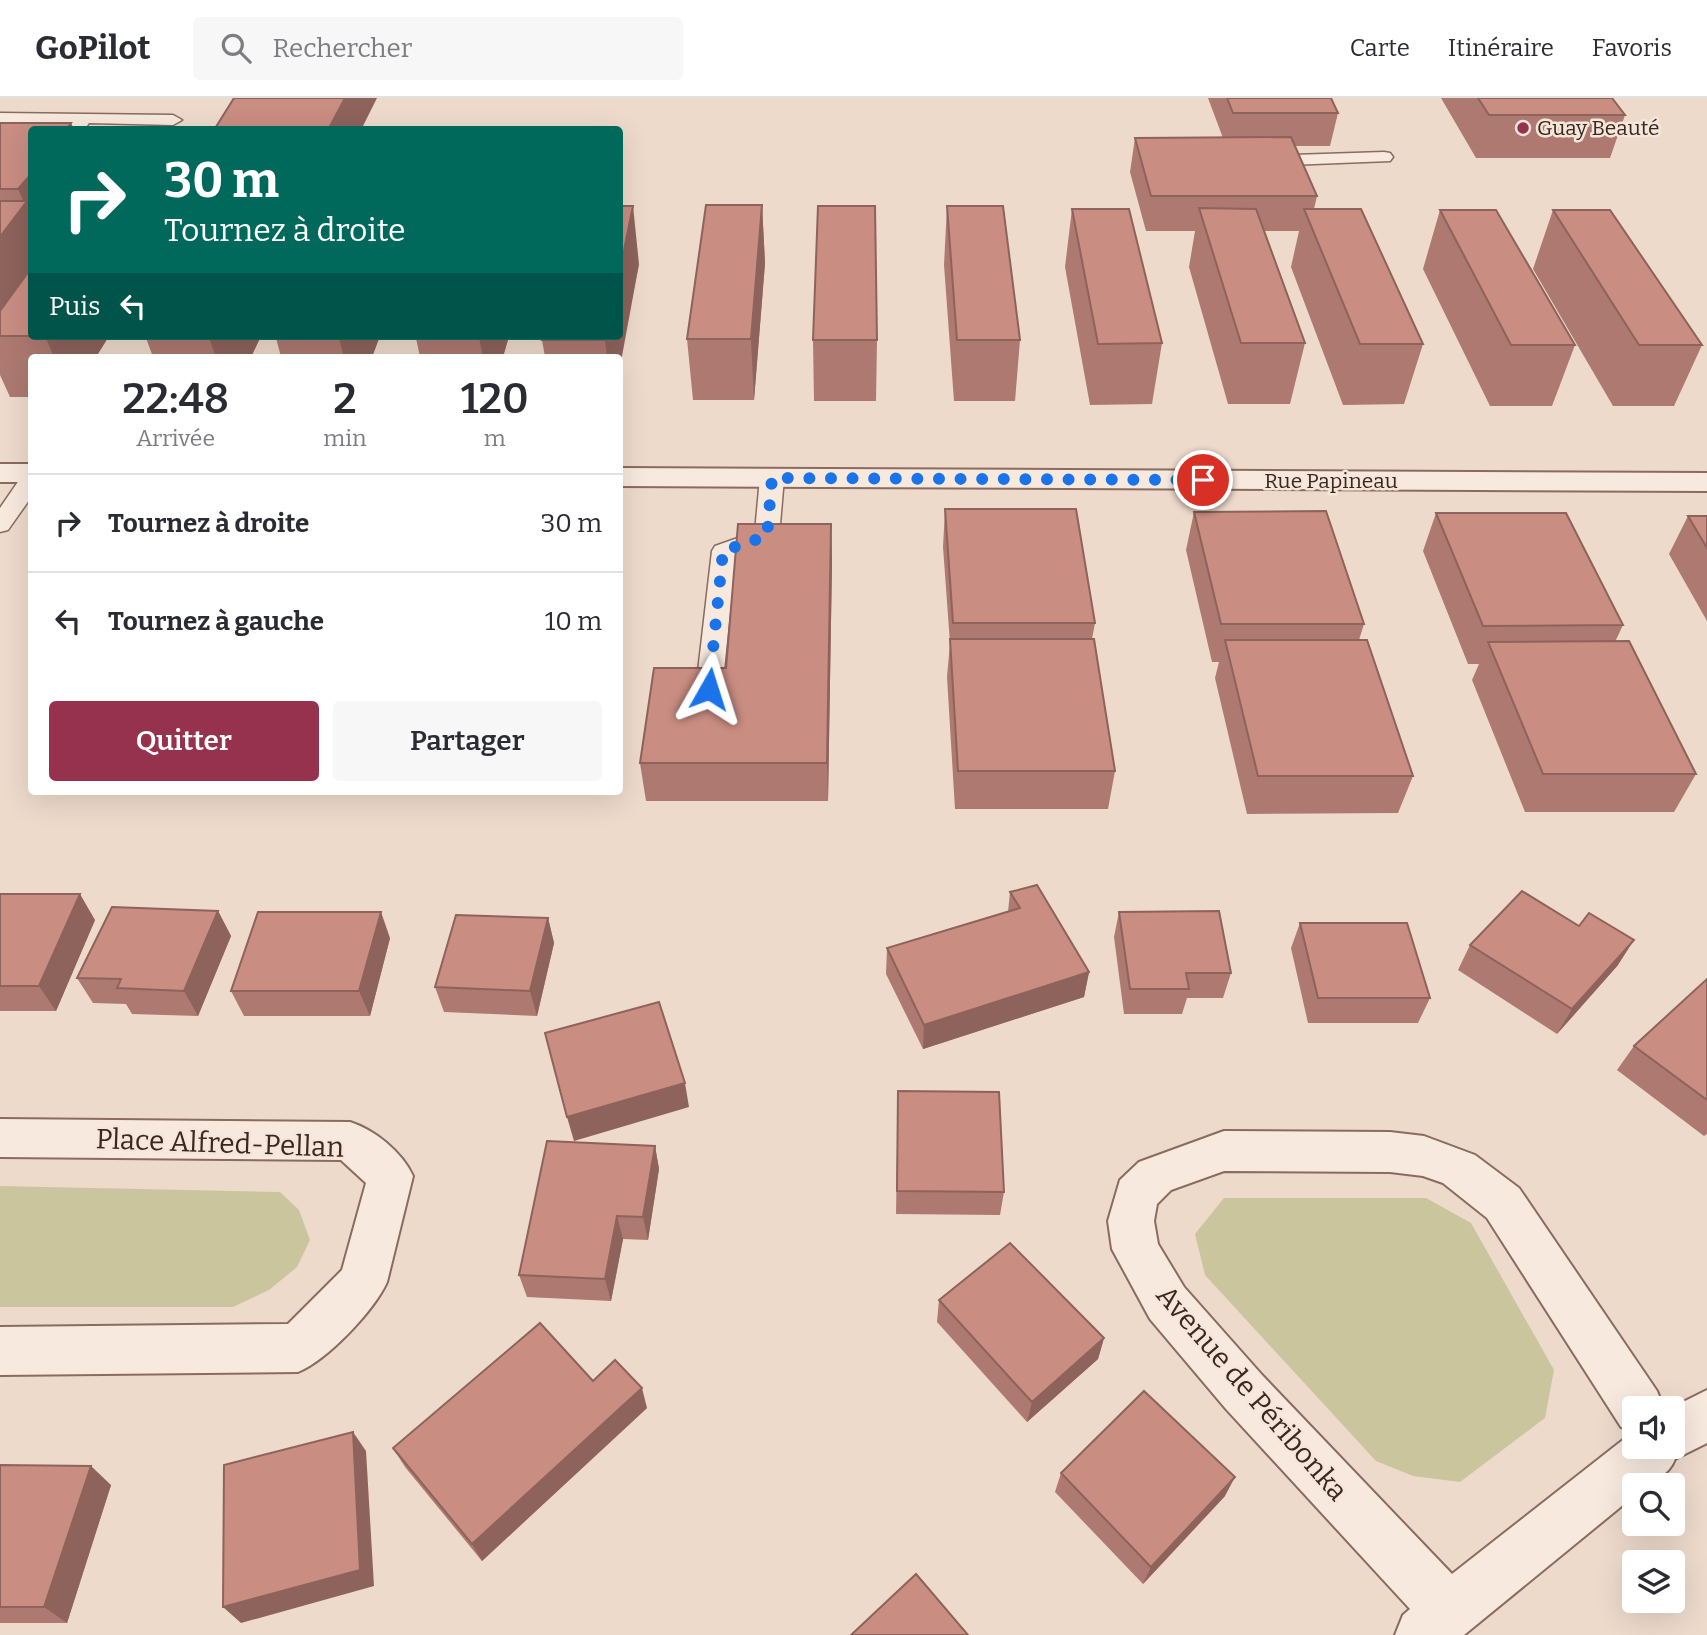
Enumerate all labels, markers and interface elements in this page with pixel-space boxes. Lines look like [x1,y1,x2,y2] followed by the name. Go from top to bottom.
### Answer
[193,17,683,80] search box
[35,28,151,68] text: GoPilot
[217,29,255,67] icon: search
[273,33,412,64] text: Rechercher
[1350,34,1410,62] text: Carte
[1448,34,1554,62] text: Itinéraire
[1592,34,1672,62] text: Favoris
[1537,115,1660,141] place label: Guay Beauté
[1515,120,1531,136] marker: Guay Beauté
[164,151,279,210] text: 30 m
[49,154,140,245] icon: right
[164,211,406,249] text: Tournez à droite
[114,287,152,325] icon: left
[49,291,100,322] text: Puis
[122,374,229,424] text: 22:48
[333,374,357,424] text: 2
[461,374,529,424] text: 120
[136,424,215,452] text: Arrivée
[323,424,367,452] text: min
[484,424,506,452] text: m
[1173,450,1233,510] pin
[1184,461,1222,499] icon: arrive
[1264,468,1398,494] street label: Rue Papineau
[49,504,87,542] icon: right
[108,508,309,539] text: Tournez à droite
[541,508,602,539] text: 30 m
[49,602,87,640] icon: left
[108,606,324,637] text: Tournez à gauche
[545,606,602,637] text: 10 m
[672,652,746,726] position arrow
[49,701,319,781] button: Quitter
[333,701,602,781] button: Partager
[95,1122,345,1164] street label: Place Alfred-Pellan
[1150,1279,1354,1507] street label: Avenue de Péribonka
[1622,1396,1685,1613] map controls
[1622,1396,1685,1459] button: sound
[1622,1473,1685,1536] button: search
[1622,1550,1685,1613] button: layers

